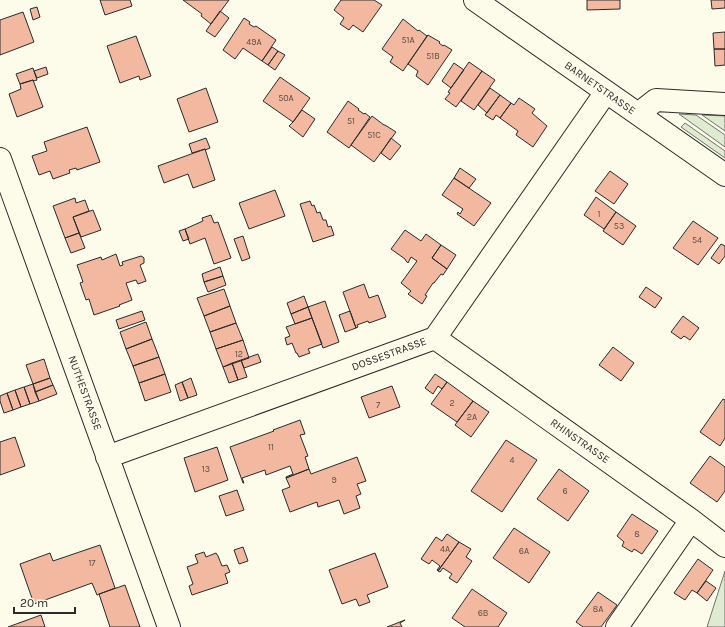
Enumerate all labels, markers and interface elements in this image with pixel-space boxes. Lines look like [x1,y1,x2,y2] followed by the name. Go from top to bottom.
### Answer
[401,35,415,45] house number: 51A
[246,37,262,47] house number: 49A
[426,51,440,61] house number: 51B
[562,59,638,117] street label: BARNETSTRASSE
[278,93,294,103] house number: 50A
[347,116,355,126] house number: 51
[367,130,381,140] house number: 51C
[598,209,601,219] house number: 1
[614,221,624,231] house number: 53
[692,235,702,245] house number: 54
[350,334,428,374] street label: DOSSESTRASSE
[235,349,243,359] house number: 12
[65,354,105,432] street label: NUTHESTRASSE
[449,398,455,408] house number: 2
[376,400,381,410] house number: 7
[467,412,477,422] house number: 2A
[548,416,612,466] street label: RHINSTRASSE
[268,442,274,452] house number: 11
[509,455,515,465] house number: 4
[202,464,210,474] house number: 13
[331,475,337,485] house number: 9
[562,486,568,496] house number: 6
[634,529,640,539] house number: 8
[440,544,450,554] house number: 4A
[519,546,529,556] house number: 6A
[88,558,96,568] house number: 17
[14,589,75,615] scale bar
[20,596,48,610] text: 20 m
[593,604,603,614] house number: 8A
[478,608,488,618] house number: 6B

